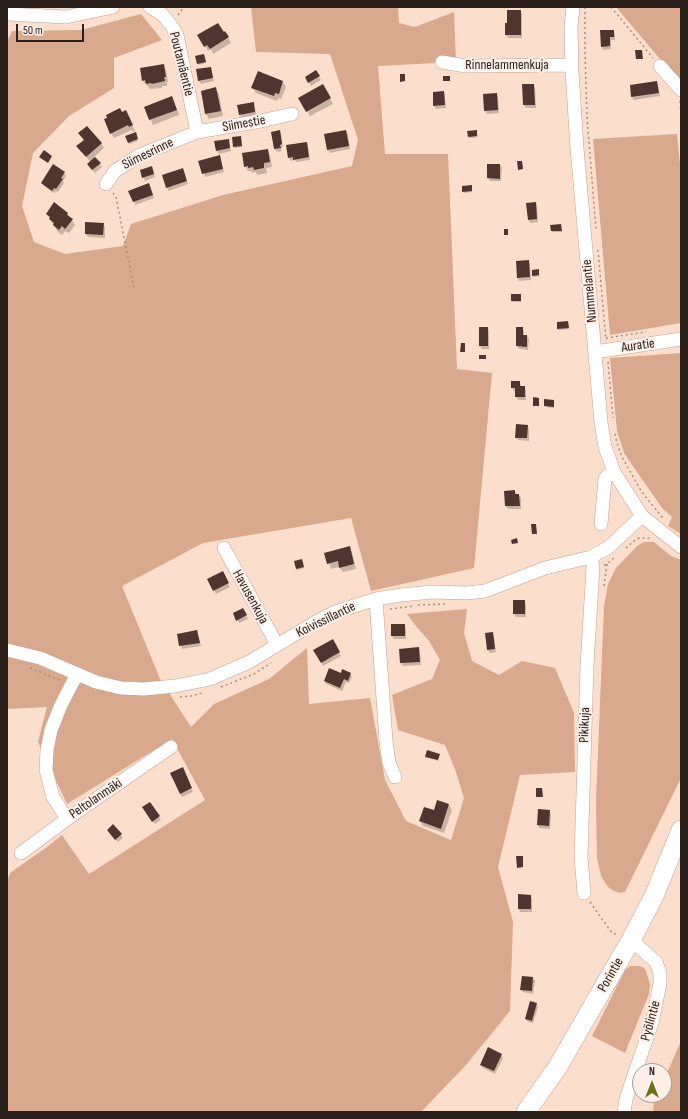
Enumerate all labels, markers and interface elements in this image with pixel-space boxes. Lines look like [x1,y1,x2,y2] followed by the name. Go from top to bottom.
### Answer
[18,16,86,42] scale bar
[23,23,43,38] text: 50 m
[165,30,197,98] street label: Poutamäentie
[465,57,549,73] street label: Rinnelammenkuja
[221,112,267,136] street label: Siimestie
[120,134,176,174] street label: Siimesrinne
[579,259,601,323] street label: Nummelantie
[620,335,656,357] street label: Auratie
[228,567,272,627] street label: Havusenkuja
[293,598,359,642] street label: Koivissillantie
[576,707,594,743] street label: Pikikuja
[66,775,126,823] street label: Peltolanmäki
[594,955,628,995] street label: Porintie
[638,999,664,1043] street label: Pyölintie
[632,1063,672,1103] north arrow
[649,1065,655,1078] text: N

